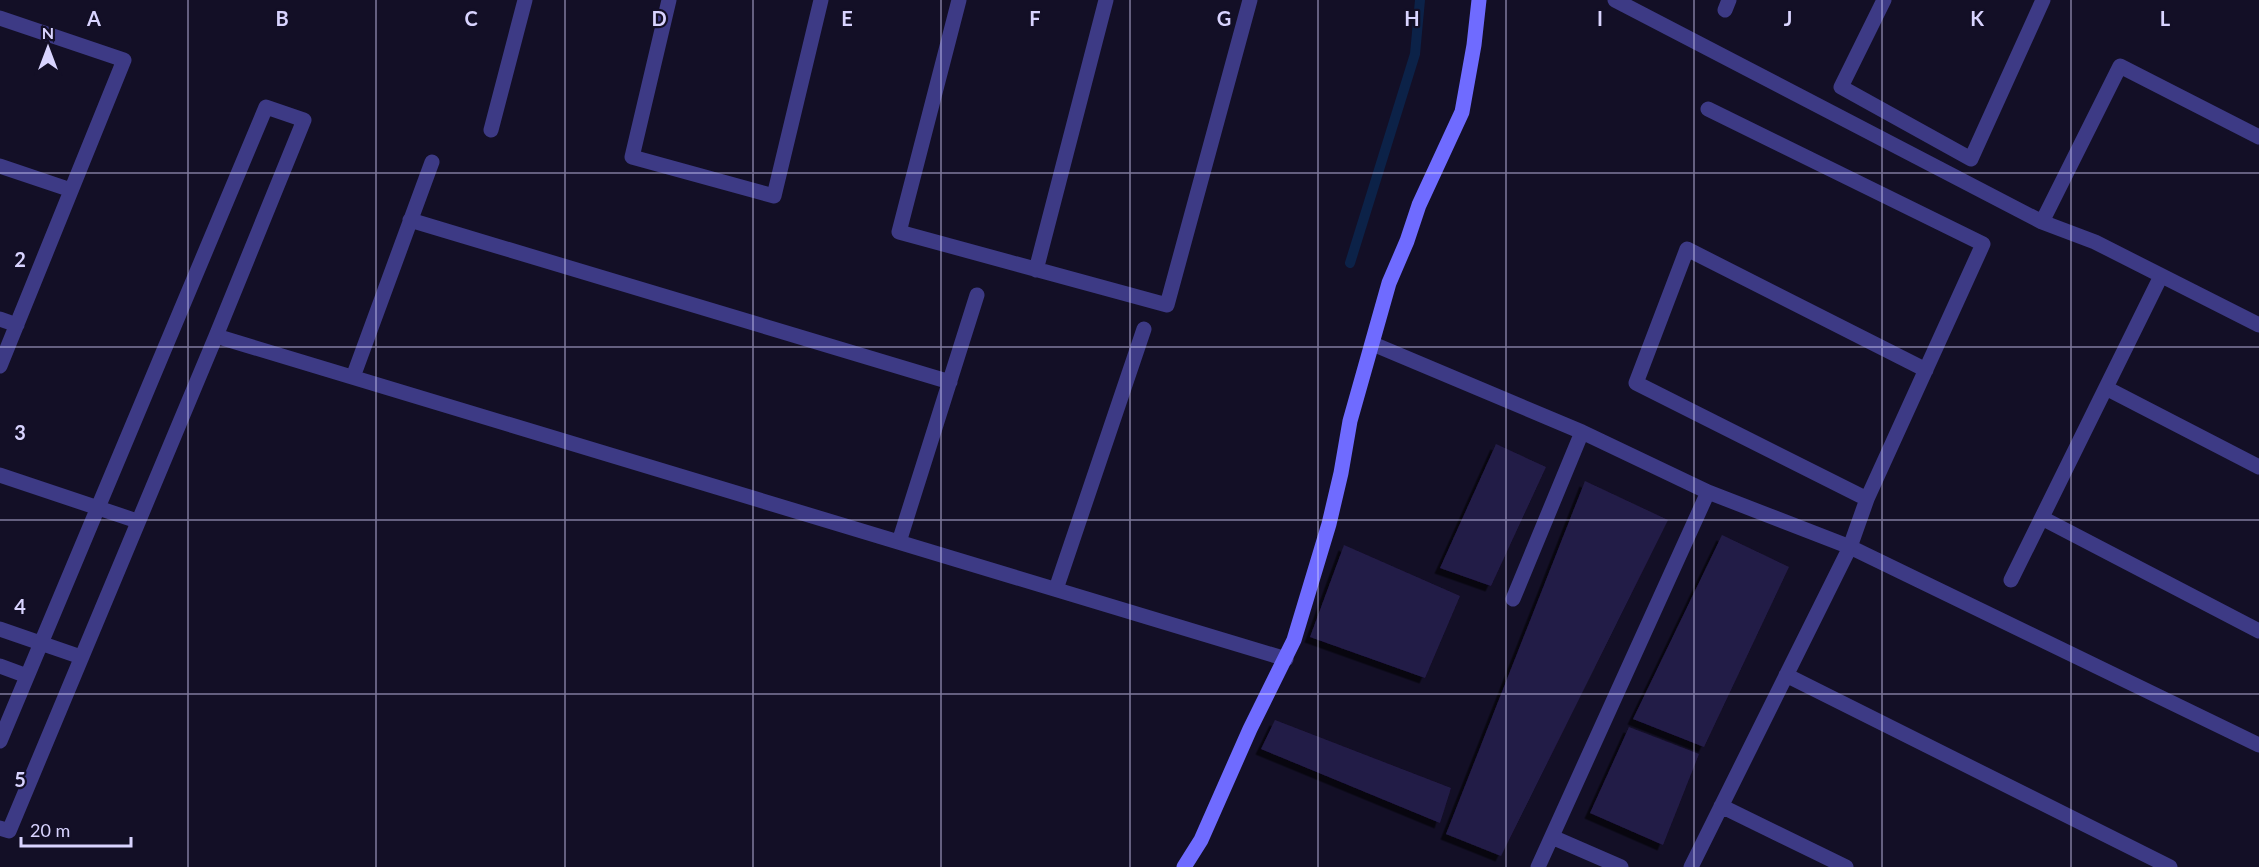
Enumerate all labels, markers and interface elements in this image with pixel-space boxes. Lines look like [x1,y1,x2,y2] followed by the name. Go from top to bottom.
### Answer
[86,6,101,30] text: A
[275,6,289,30] text: B
[464,6,478,30] text: C
[651,6,667,30] text: D
[841,6,853,30] text: E
[1029,6,1041,30] text: F
[1217,6,1231,30] text: G
[1404,6,1420,30] text: H
[1597,6,1603,30] text: I
[1784,6,1792,30] text: J
[1970,6,1984,30] text: K
[2160,6,2171,30] text: L
[18,18,78,78] north arrow
[42,23,54,42] text: N
[14,247,26,271] text: 2
[14,420,26,444] text: 3
[14,594,26,618] text: 4
[14,767,26,791] text: 5
[21,810,130,848] scale bar
[30,819,70,841] text: 20 m

